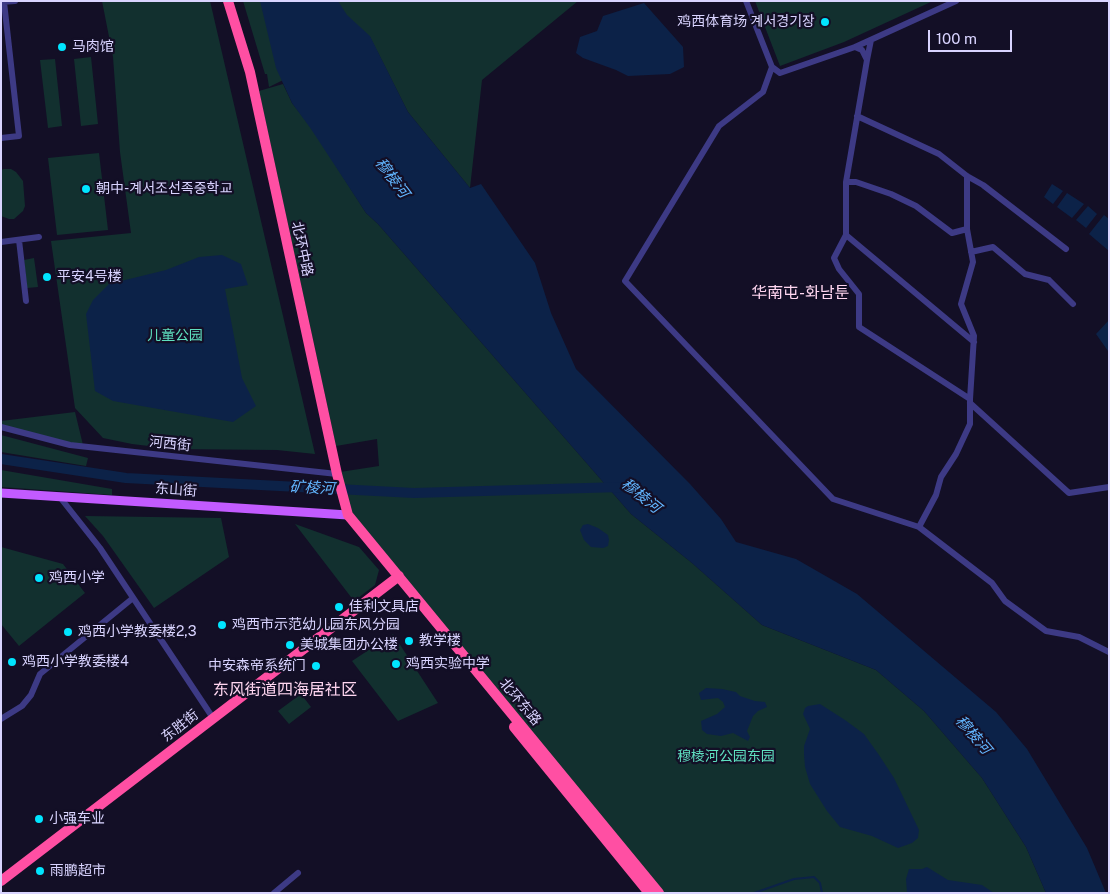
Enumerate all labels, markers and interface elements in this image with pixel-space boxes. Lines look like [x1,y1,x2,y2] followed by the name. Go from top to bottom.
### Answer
[677,14,815,30] place label: 鸡西体育场 계서경기장
[819,16,831,28] marker: 鸡西体育场 계서경기장
[930,20,1014,52] scale bar
[936,30,977,47] text: 100 m
[72,39,114,55] place label: 马肉馆
[56,41,68,53] marker: 马肉馆
[371,155,413,201] water label: 穆棱河
[96,181,232,197] place label: 朝中-계서조선족중학교
[80,183,92,195] marker: 朝中-계서조선족중학교
[288,220,316,278] street label: 北环中路
[57,269,122,285] place label: 平安4号楼
[41,271,53,283] marker: 平安4号楼
[751,283,849,303] district label: 华南屯-화남툰
[147,328,203,344] park label: 儿童公园
[148,433,192,455] street label: 河西街
[618,475,664,517] water label: 穆棱河
[289,478,335,498] water label: 矿棱河
[154,480,198,500] street label: 东山街
[49,570,105,586] place label: 鸡西小学
[33,572,45,584] marker: 鸡西小学
[349,599,419,615] place label: 佳利文具店
[333,601,345,613] marker: 佳利文具店
[232,617,400,633] place label: 鸡西市示范幼儿园东风分园
[216,619,228,631] marker: 鸡西市示范幼儿园东风分园
[78,624,197,640] place label: 鸡西小学教委楼2,3
[62,626,74,638] marker: 鸡西小学教委楼2,3
[419,633,461,649] place label: 教学楼
[403,635,415,647] marker: 教学楼
[300,637,398,653] place label: 美城集团办公楼
[284,639,296,651] marker: 美城集团办公楼
[22,654,129,670] place label: 鸡西小学教委楼4
[6,656,18,668] marker: 鸡西小学教委楼4
[406,656,490,672] place label: 鸡西实验中学
[208,658,306,674] place label: 中安森帝系统门
[390,658,402,670] marker: 鸡西实验中学
[310,660,322,672] marker: 中安森帝系统门
[496,675,544,729] street label: 北环东路
[213,680,357,700] district label: 东风街道四海居社区
[158,706,202,746] street label: 东胜街
[951,712,995,758] water label: 穆棱河
[677,749,775,765] park label: 穆棱河公园东园
[49,811,105,827] place label: 小强车业
[33,813,45,825] marker: 小强车业
[50,863,106,879] place label: 雨鹏超市
[34,865,46,877] marker: 雨鹏超市

